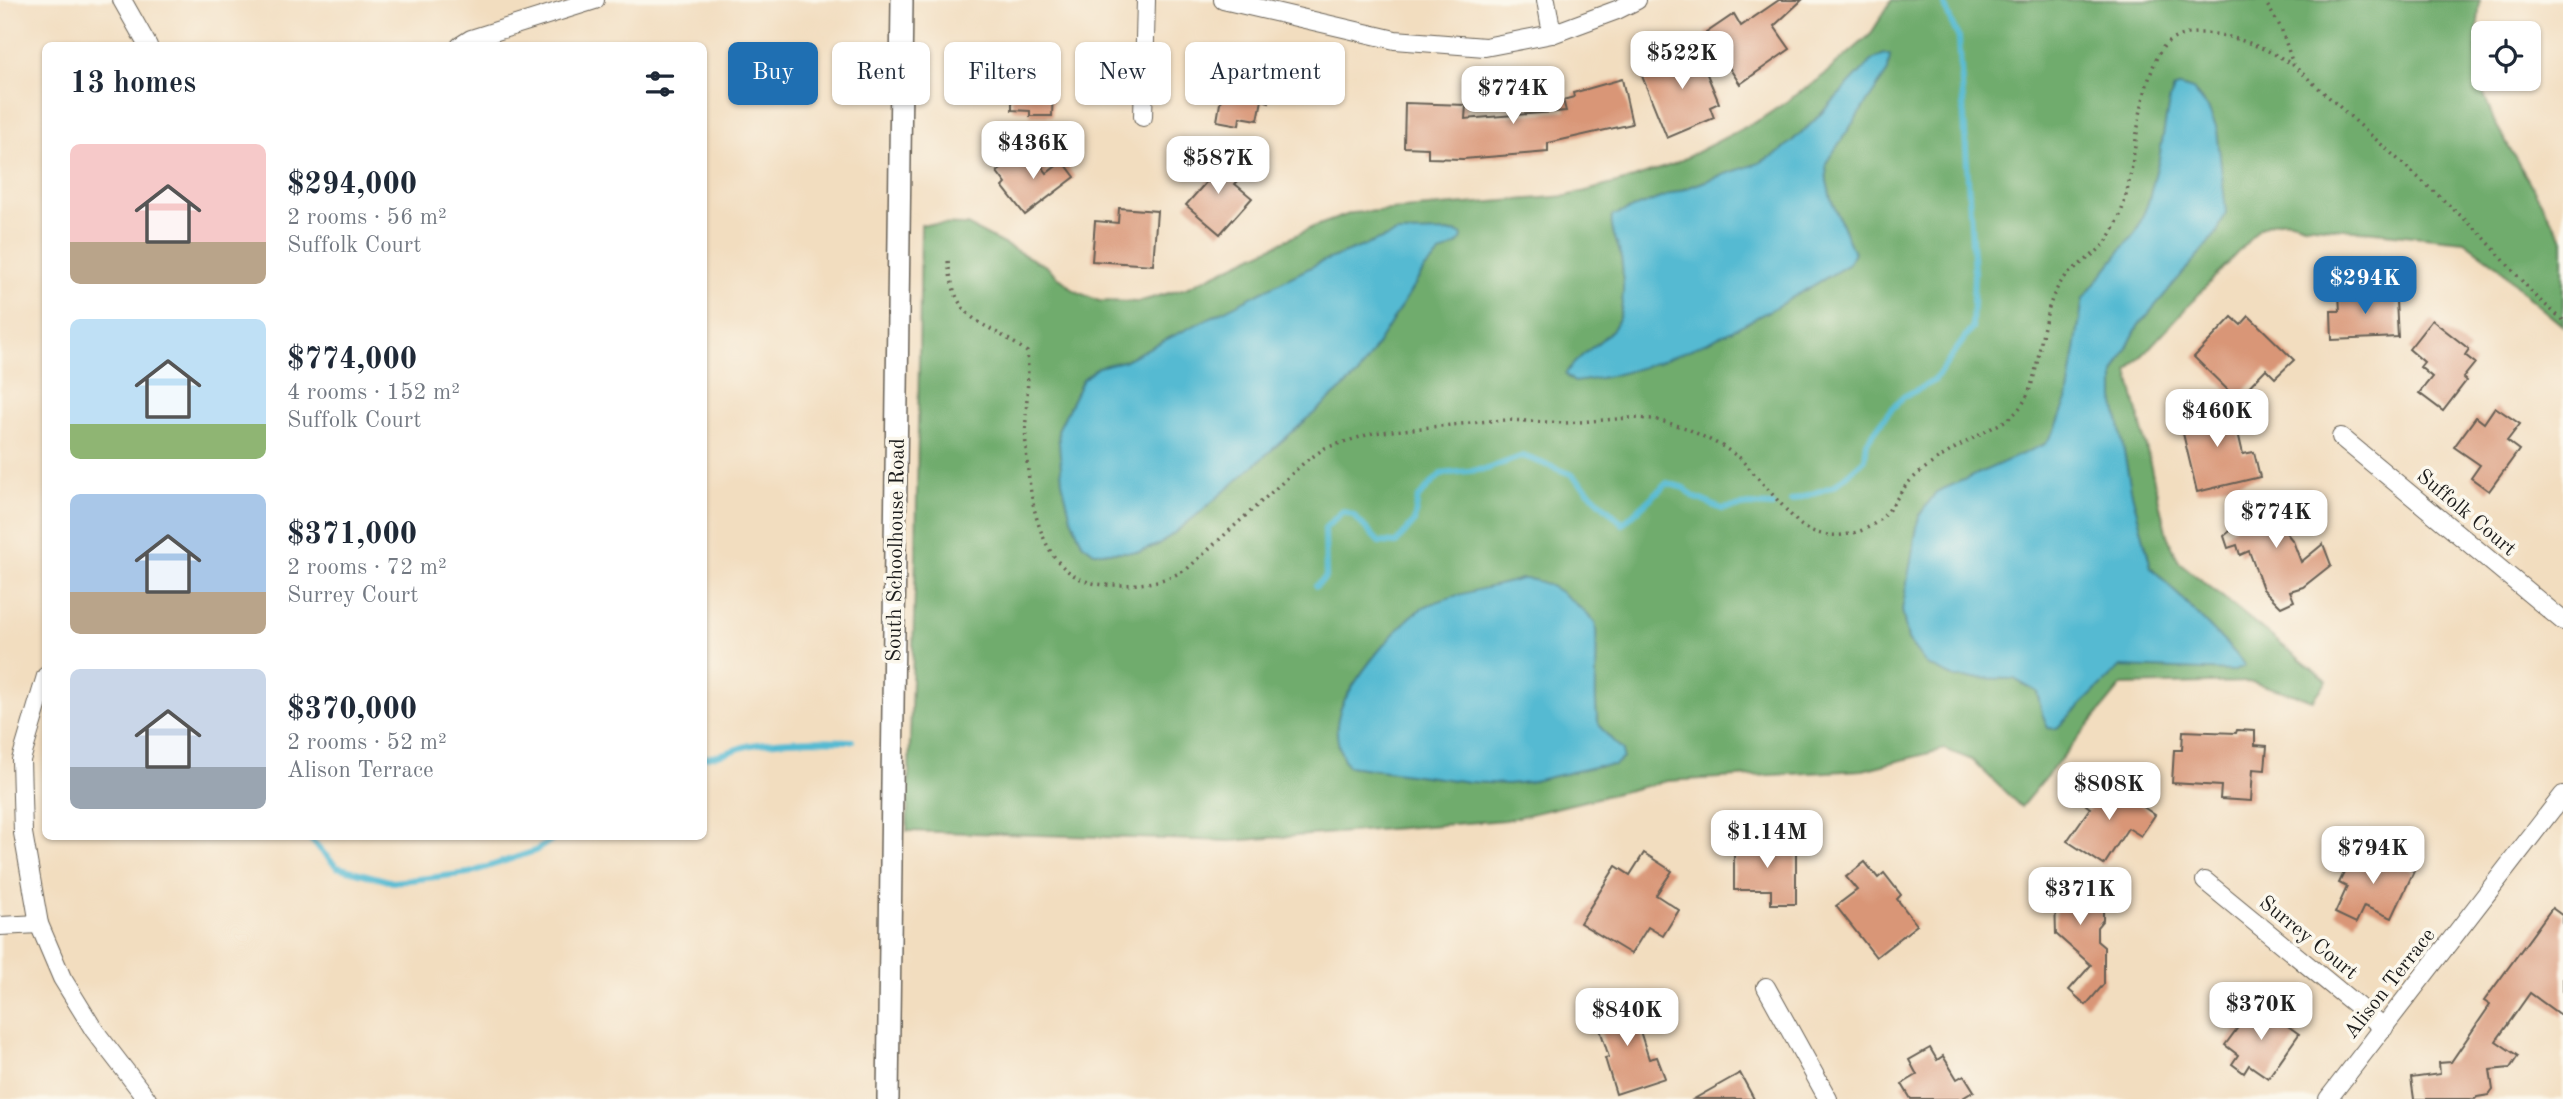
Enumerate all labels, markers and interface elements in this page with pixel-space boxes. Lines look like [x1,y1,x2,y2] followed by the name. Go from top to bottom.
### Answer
[2471,21,2541,91] map controls
[2471,21,2541,91] button: locate
[1633,32,1731,91] pin: $522K
[728,42,818,105] chip: Buy
[832,42,930,105] chip: Rent
[944,42,1061,105] chip: Filters
[1075,42,1171,105] chip: New
[1185,42,1345,105] chip: Apartment
[1646,42,1718,65] text: $522K
[641,65,679,103] icon: filters
[1464,66,1562,126] pin: $774K
[70,69,196,99] text: 13 homes
[1477,77,1549,100] text: $774K
[984,122,1082,181] pin: $436K
[997,132,1069,155] text: $436K
[1169,136,1267,196] pin: $587K
[1182,147,1254,170] text: $587K
[287,170,417,200] text: $294,000
[126,172,210,256] icon: home
[287,206,447,229] text: 2 rooms · 56 m²
[287,234,421,257] text: Suffolk Court
[2316,256,2414,316] pin: $294K
[2329,267,2401,290] text: $294K
[287,345,417,375] text: $774,000
[126,347,210,431] icon: home
[287,381,460,404] text: 4 rooms · 152 m²
[2168,390,2266,449] pin: $460K
[2181,400,2253,423] text: $460K
[287,409,421,432] text: Suffolk Court
[884,438,909,662] street label: South Schoolhouse Road
[2412,466,2520,561] street label: Suffolk Court
[2227,490,2325,550] pin: $774K
[2240,501,2312,524] text: $774K
[287,520,417,550] text: $371,000
[126,522,210,606] icon: home
[287,556,447,579] text: 2 rooms · 72 m²
[287,584,418,607] text: Surrey Court
[287,695,417,725] text: $370,000
[126,697,210,781] icon: home
[287,731,447,754] text: 2 rooms · 52 m²
[287,759,434,782] text: Alison Terrace
[2060,762,2158,822] pin: $808K
[2073,773,2145,796] text: $808K
[1710,810,1824,870] pin: $1.14M
[1727,821,1807,844] text: $1.14M
[2324,826,2422,886] pin: $794K
[2337,837,2409,860] text: $794K
[2031,867,2129,927] pin: $371K
[2044,878,2116,901] text: $371K
[2255,892,2361,984] street label: Surrey Court
[2341,925,2440,1043] street label: Alison Terrace
[2212,982,2310,1042] pin: $370K
[1578,988,1676,1048] pin: $840K
[2225,993,2297,1016] text: $370K
[1591,999,1663,1022] text: $840K

